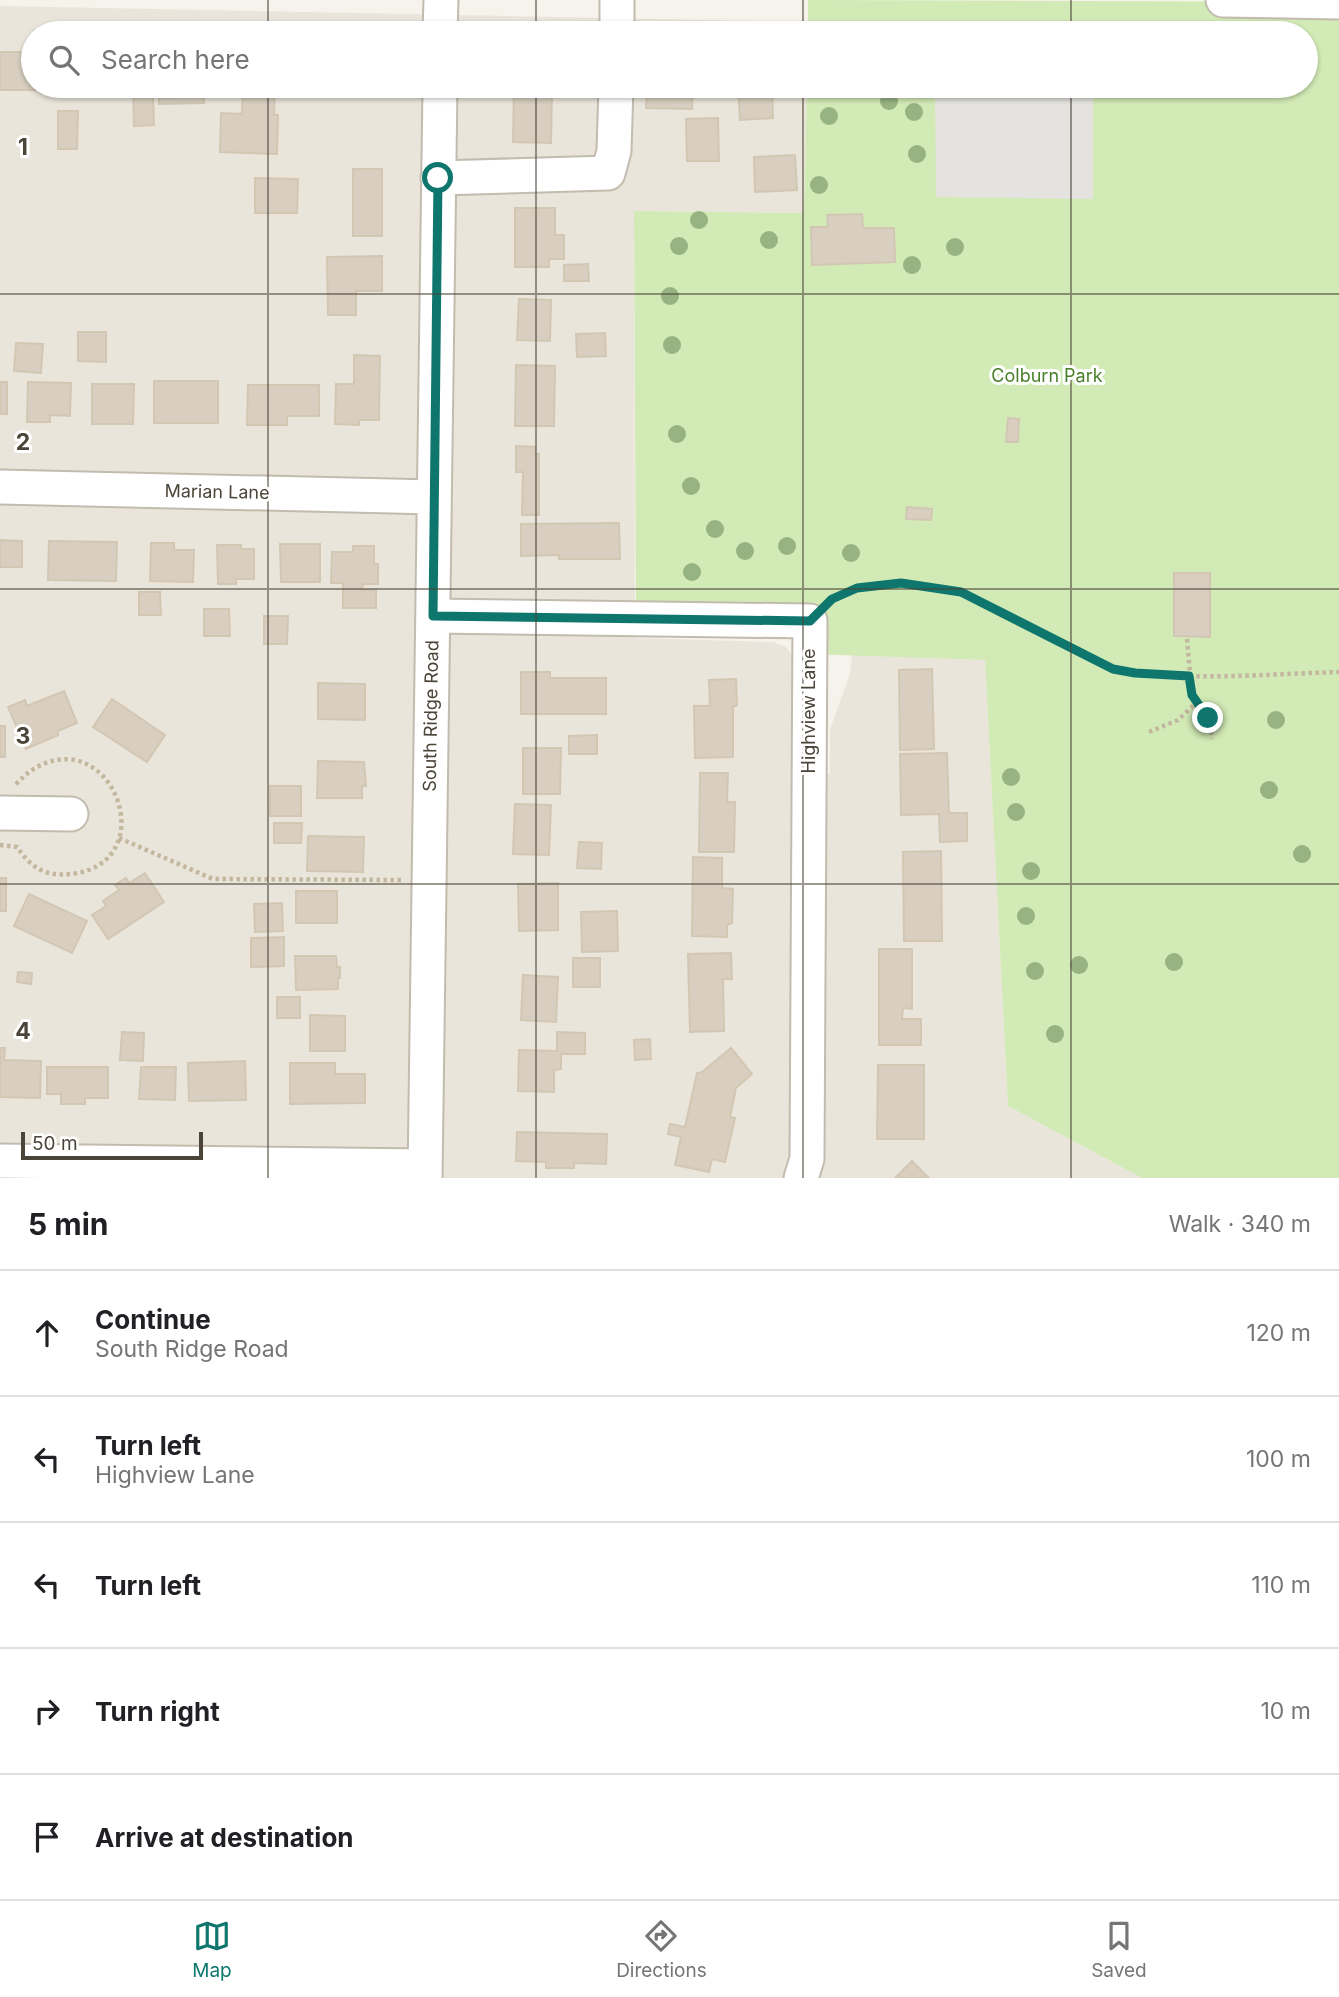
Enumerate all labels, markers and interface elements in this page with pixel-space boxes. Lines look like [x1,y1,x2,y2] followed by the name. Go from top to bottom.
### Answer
[21,21,1318,98] search box
[45,41,83,79] icon: search
[101,44,250,75] text: Search here
[18,133,28,161] text: 1
[422,162,453,193] route start
[991,365,1103,386] park label: Colburn Park
[16,428,30,456] text: 2
[164,480,270,503] street label: Marian Lane
[419,640,442,792] street label: South Ridge Road
[798,648,819,774] street label: Highview Lane
[1192,702,1223,733] route end
[16,722,30,750] text: 3
[15,1017,31,1045] text: 4
[21,1129,203,1161] scale bar
[32,1132,78,1155] text: 50 m
[28,1206,108,1242] text: 5 min
[1169,1210,1311,1238] text: Walk · 340 m
[95,1304,211,1335] text: Continue
[28,1314,66,1352] icon: ahead
[1246,1319,1311,1347] text: 120 m
[95,1335,289,1363] text: South Ridge Road
[95,1430,201,1461] text: Turn left
[28,1440,66,1478] icon: left
[1246,1445,1311,1473] text: 100 m
[95,1461,255,1489] text: Highview Lane
[28,1566,66,1604] icon: left
[95,1570,201,1601] text: Turn left
[1251,1571,1311,1599] text: 110 m
[28,1692,66,1730] icon: right
[95,1696,220,1727] text: Turn right
[1261,1697,1311,1725] text: 10 m
[28,1818,66,1856] icon: arrive
[95,1822,354,1853] text: Arrive at destination
[192,1917,232,1982] tab: Map
[616,1917,707,1982] tab: Directions
[1091,1917,1147,1982] tab: Saved

